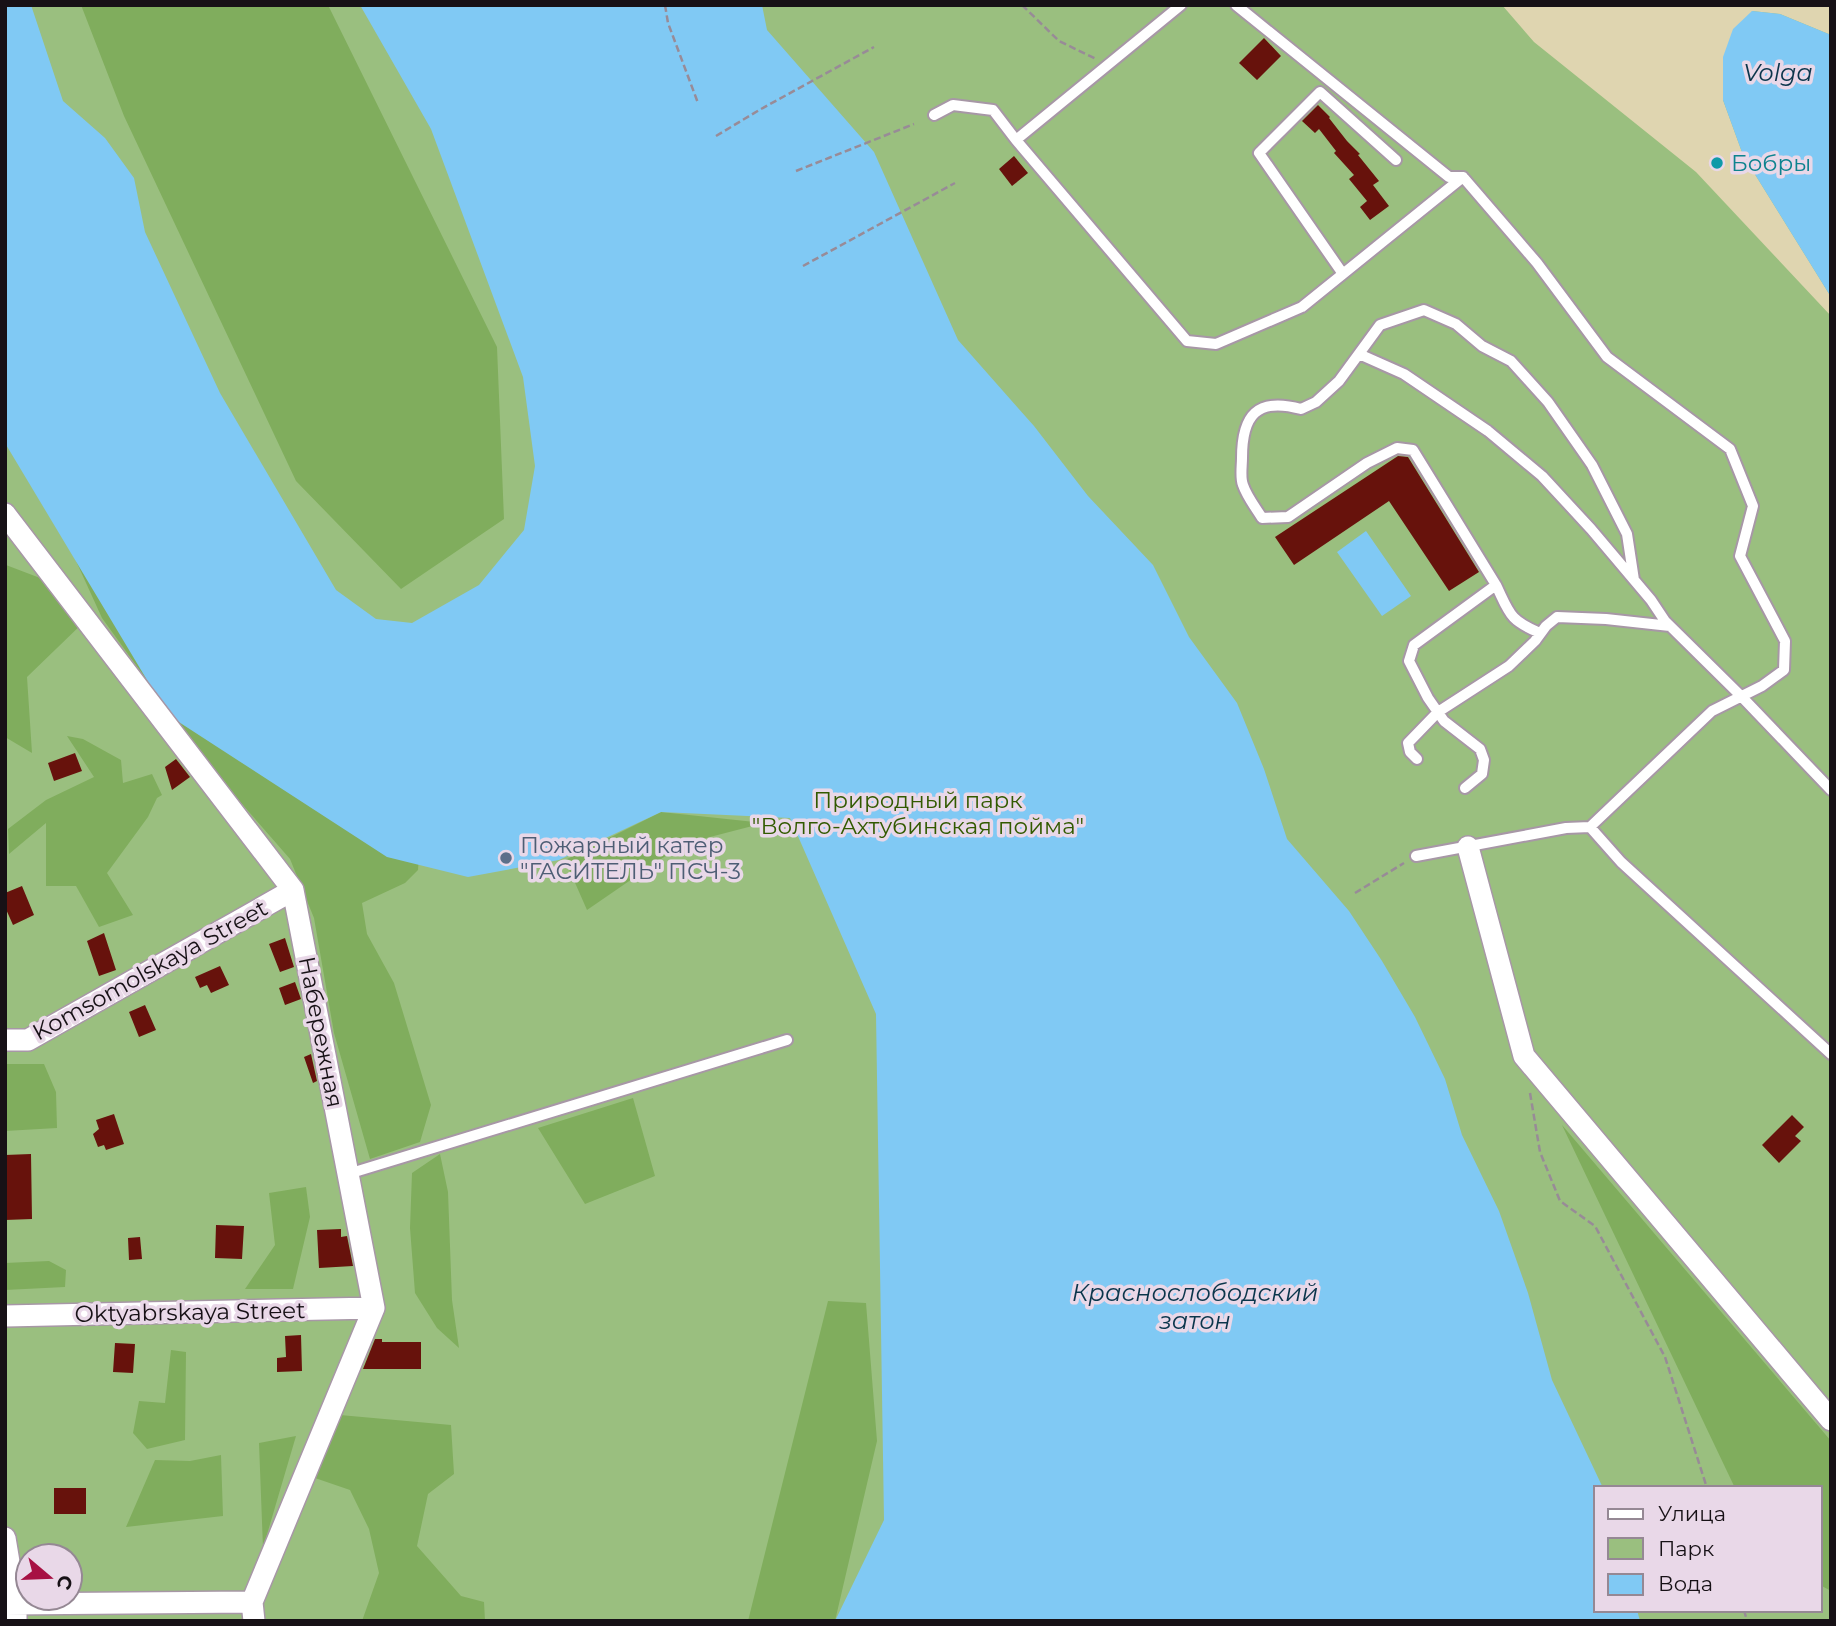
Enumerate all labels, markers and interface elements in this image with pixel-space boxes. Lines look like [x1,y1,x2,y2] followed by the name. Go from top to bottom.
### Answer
[1743,58,1813,87] water label: Volga
[1731,149,1811,177] place label: Бобры
[1709,155,1725,171] marker: Бобры
[752,786,1084,840] park label: Природный парк "Волго-Ахтубинская пойма"
[520,831,741,885] place label: Пожарный катер "ГАСИТЕЛЬ" ПСЧ-3
[498,850,514,866] marker: Пожарный катер "ГАСИТЕЛЬ" ПСЧ-3
[28,894,272,1046] street label: Komsomolskaya Street
[293,954,349,1110] street label: Набережная
[1072,1278,1318,1335] water label: Краснослободский затон
[74,1296,306,1328] street label: Oktyabrskaya Street
[1594,1486,1822,1612] legend
[1658,1501,1726,1526] text: Улица
[1658,1536,1714,1561] text: Парк
[14,1542,84,1612] north arrow
[1658,1571,1713,1596] text: Вода
[51,1572,78,1593] text: С

